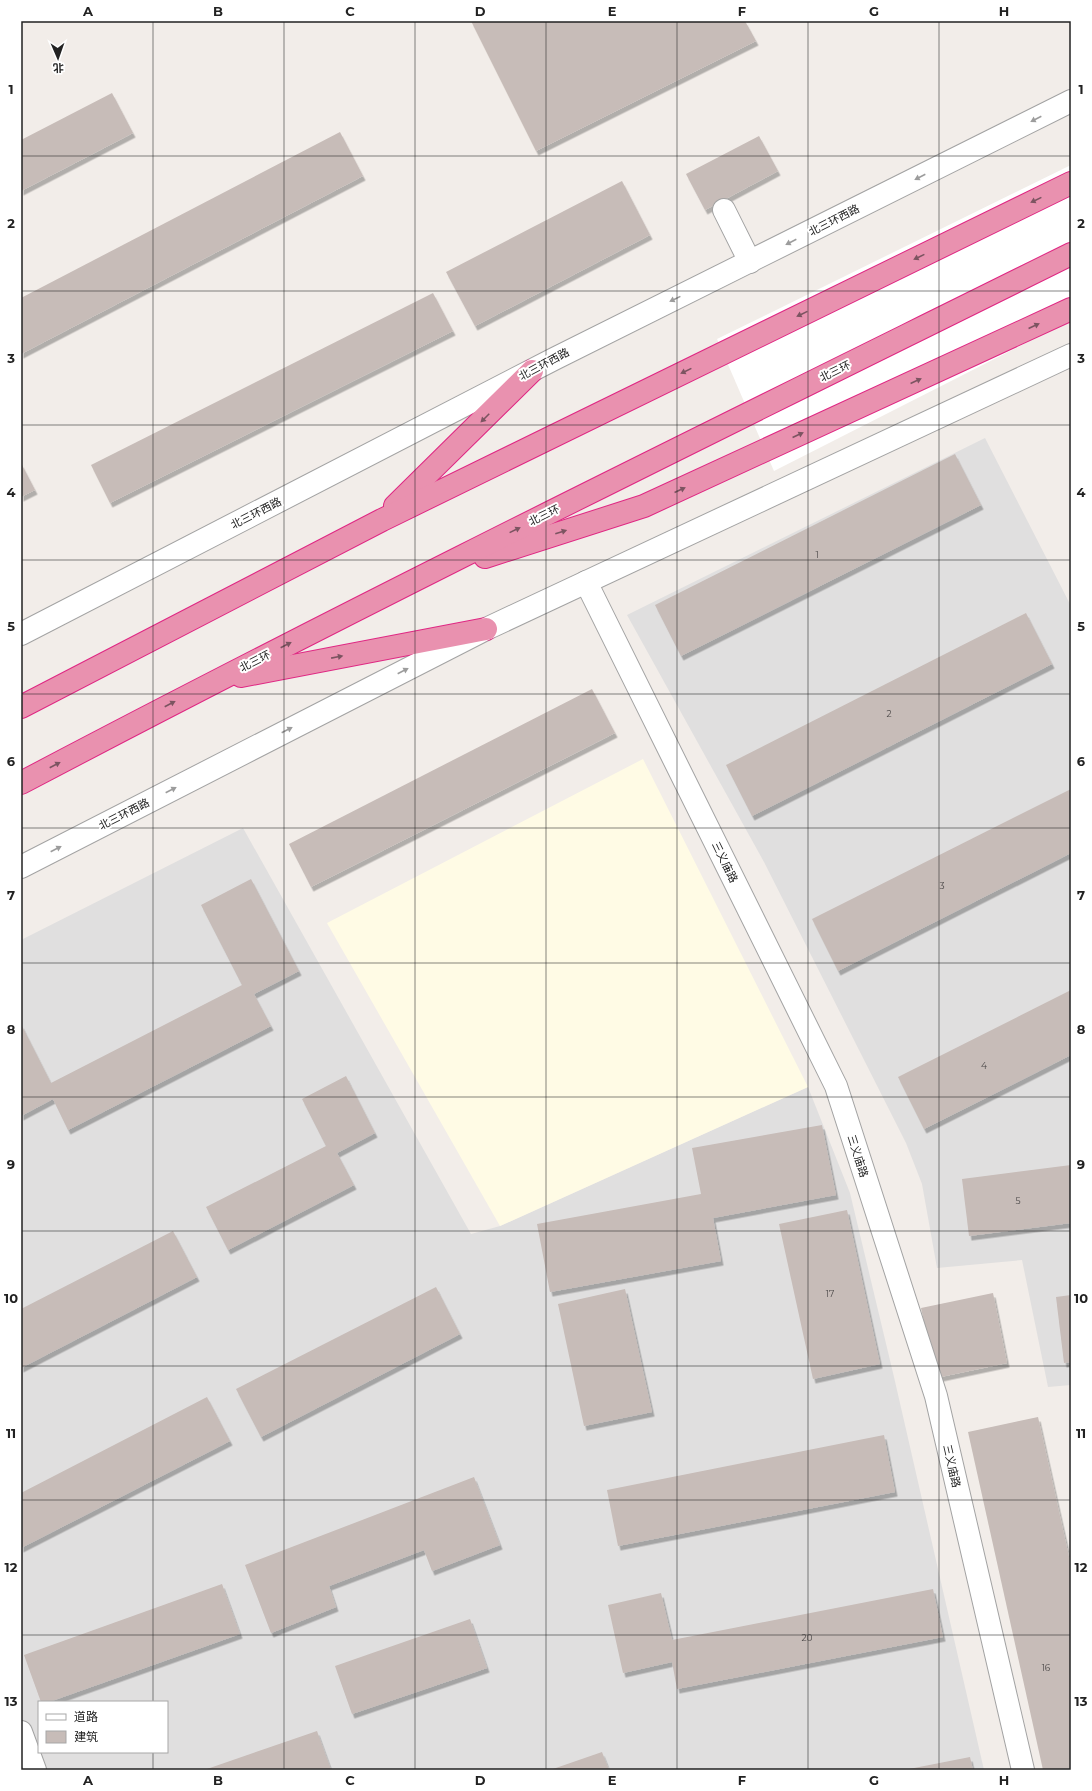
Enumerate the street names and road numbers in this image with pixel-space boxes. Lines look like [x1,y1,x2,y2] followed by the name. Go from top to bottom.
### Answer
[806,201,862,239] street label: 北三环西路
[516,345,572,383] street label: 北三环西路
[817,357,853,385] street label: 北三环
[228,494,284,532] street label: 北三环西路
[526,501,562,529] street label: 北三环
[237,647,273,675] street label: 北三环
[96,795,152,833] street label: 北三环西路
[709,839,741,885] street label: 三义庙路
[845,1133,871,1179] street label: 三义庙路
[940,1443,964,1489] street label: 三义庙路

